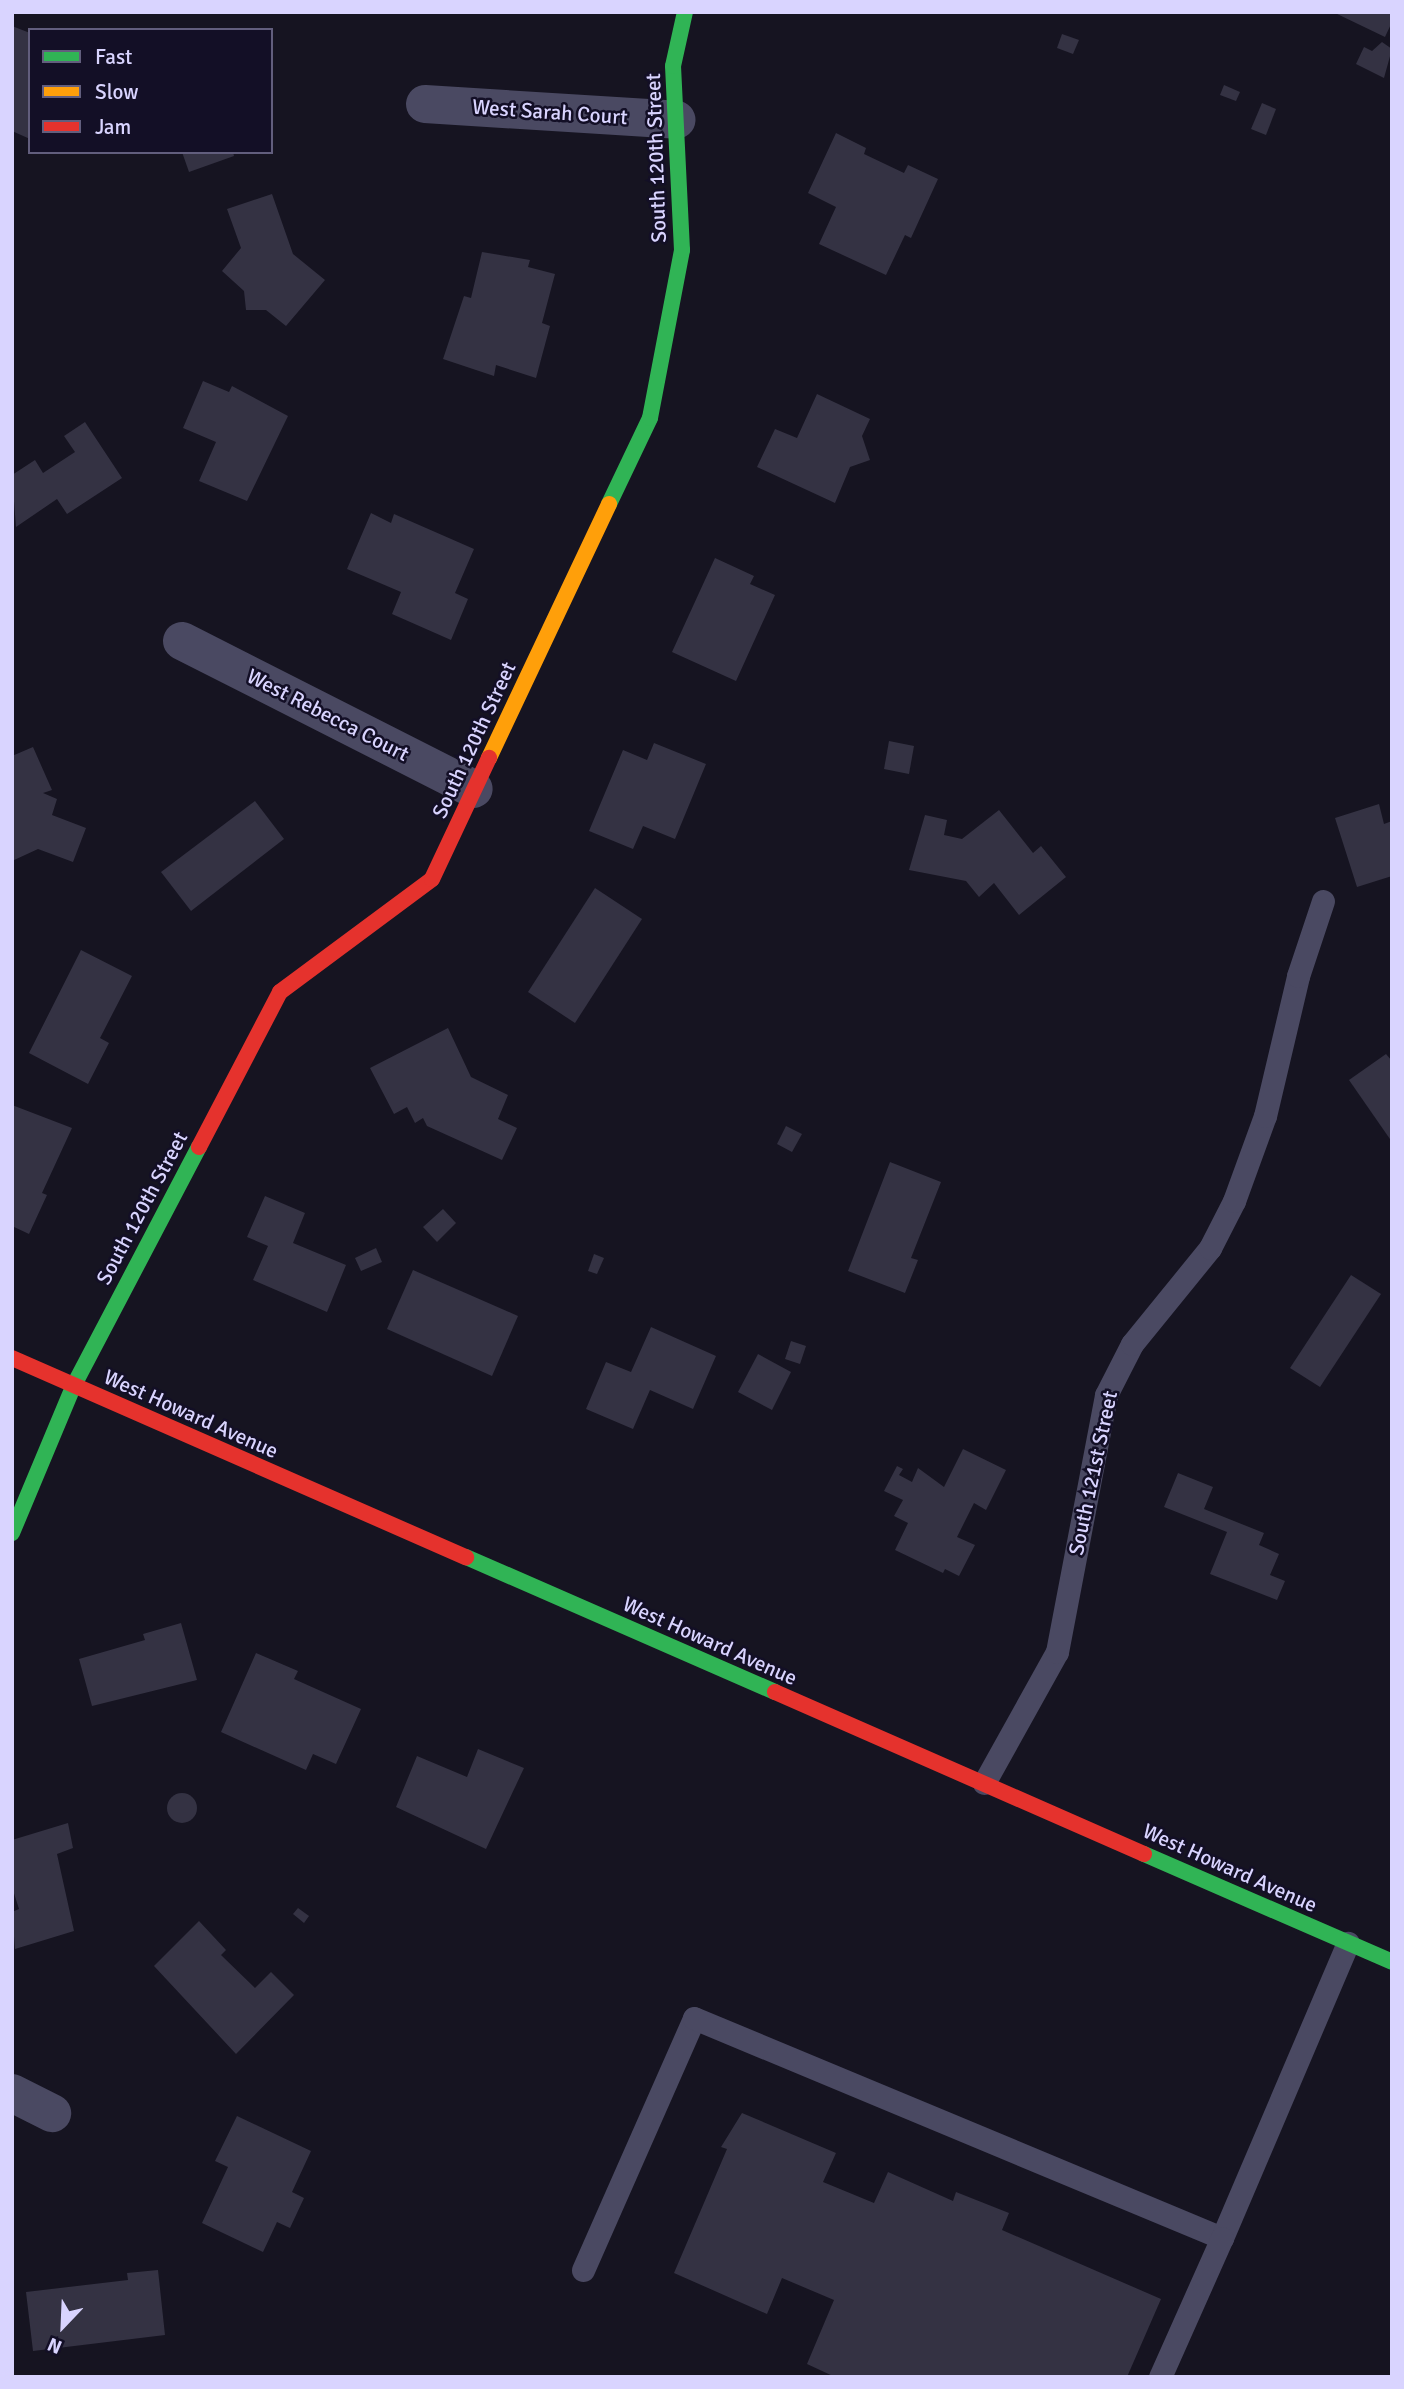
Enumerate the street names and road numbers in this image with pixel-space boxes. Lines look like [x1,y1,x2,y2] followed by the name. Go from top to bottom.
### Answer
[640,73,672,243] street label: South 120th Street
[471,94,629,130] street label: West Sarah Court
[427,658,521,822] street label: South 120th Street
[243,663,413,767] street label: West Rebecca Court
[91,1127,193,1289] street label: South 120th Street
[100,1364,282,1464] street label: West Howard Avenue
[1063,1389,1123,1557] street label: South 121st Street
[619,1591,801,1691] street label: West Howard Avenue
[1139,1818,1321,1918] street label: West Howard Avenue

